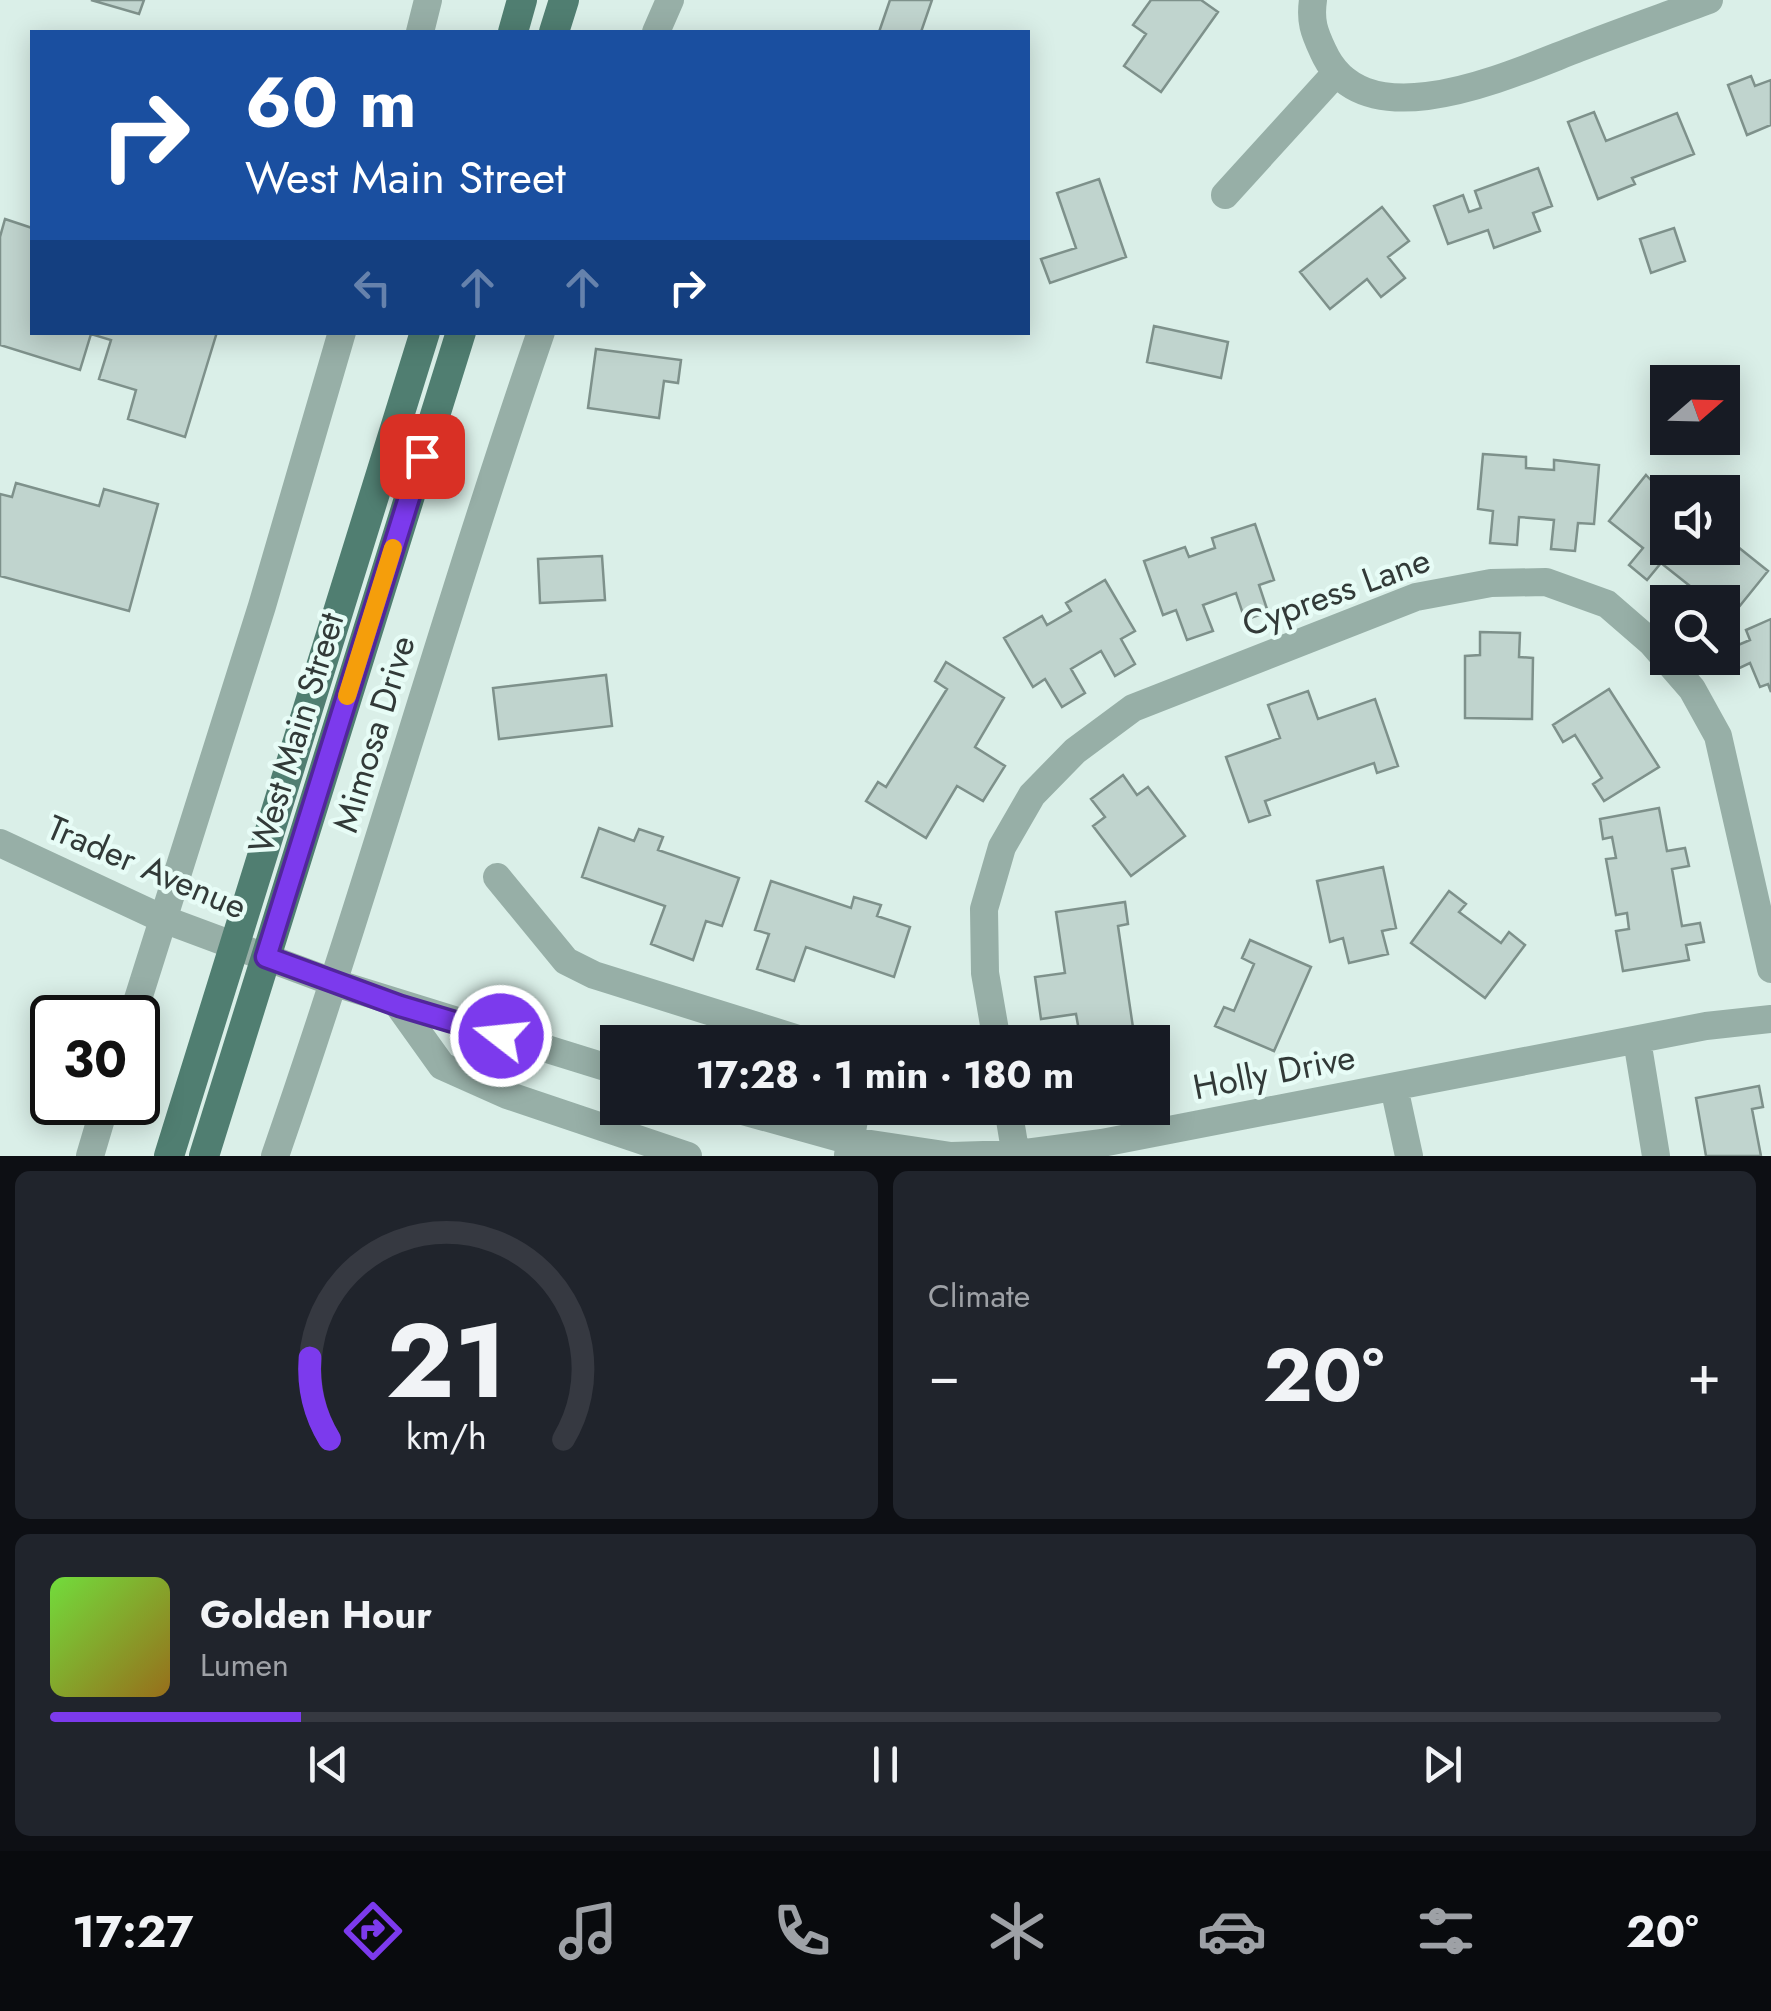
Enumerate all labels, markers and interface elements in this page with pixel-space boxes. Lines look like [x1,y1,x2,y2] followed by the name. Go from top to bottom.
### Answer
[245,52,417,153] text: 60 m
[80,70,210,200] icon: right
[245,145,566,210] text: West Main Street
[345,260,400,315] icon: left
[450,260,505,315] icon: ahead
[555,260,610,315] icon: ahead
[660,260,715,315] icon: right
[1650,365,1740,455] north arrow
[1650,365,1740,675] map controls
[380,414,465,499] pin
[395,429,450,484] icon: arrive
[1650,475,1740,565] button: sound
[1235,535,1437,649] street label: Cypress Lane
[1650,585,1740,675] button: search
[236,606,357,860] street label: West Main Street
[320,630,428,838] street label: Mimosa Drive
[40,803,254,931] street label: Trader Avenue
[449,984,553,1088] position arrow
[30,995,160,1125] speed limit sign: 30
[1189,1032,1359,1112] street label: Holly Drive
[696,1047,1074,1102] text: 17:28 · 1 min · 180 m
[928,1273,1030,1319] text: Climate
[386,1286,507,1436] text: 21
[1263,1321,1384,1429] text: 20°
[928,1335,960,1415] text: −
[1687,1335,1721,1415] text: +
[406,1411,487,1462] text: km/h
[200,1587,432,1642] text: Golden Hour
[200,1642,289,1688] text: Lumen
[301,1737,356,1792] icon: previous
[858,1737,913,1792] icon: pause
[1415,1737,1470,1792] icon: next
[338,1896,408,1966] icon: directions
[553,1896,623,1966] icon: music
[767,1896,837,1966] icon: phone
[982,1896,1052,1966] icon: climate
[1197,1896,1267,1966] icon: car
[1411,1896,1481,1966] icon: filters
[72,1899,194,1964] text: 17:27
[1626,1899,1699,1964] text: 20°

